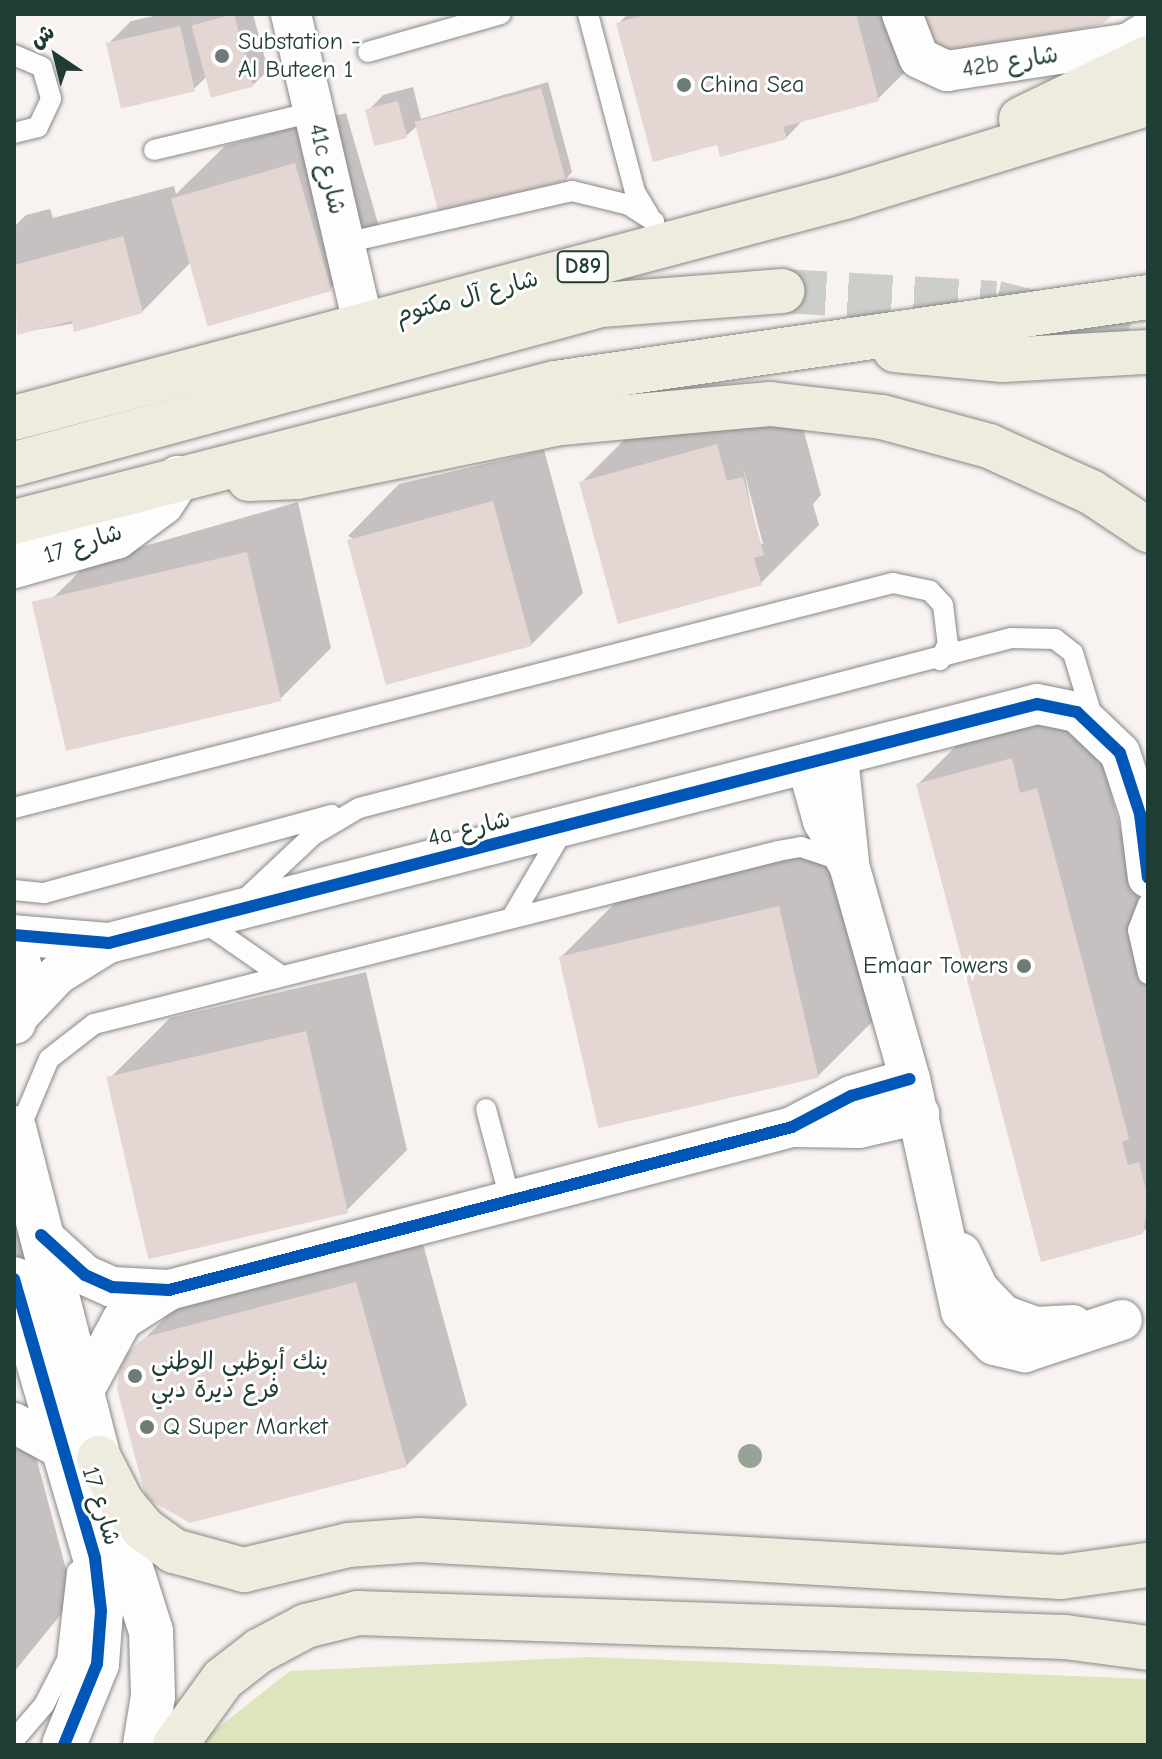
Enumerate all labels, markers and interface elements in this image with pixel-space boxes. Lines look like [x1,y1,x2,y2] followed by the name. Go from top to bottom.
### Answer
[16,16,96,96] north arrow
[25,19,60,54] text: ش
[238,28,361,84] place label: Substation - Al Buteen 1
[960,40,1060,84] street label: 42b شارع
[213,47,231,65] marker: Substation - Al Buteen 1
[700,71,804,99] place label: China Sea
[675,76,693,94] marker: China Sea
[303,121,351,217] street label: 41c شارع
[555,249,611,285] road number: D89
[392,264,542,330] street label: شارع آل مكتوم
[40,518,126,570] street label: شارع 17
[425,805,513,853] street label: 4a شارع
[863,952,1008,980] place label: Emaar Towers
[1015,957,1033,975] marker: Emaar Towers
[151,1348,328,1404] place label: بنك أبوظبي الوطني فرع ديرة دبي
[126,1367,144,1385] marker: بنك أبوظبي الوطني فرع ديرة دبي
[163,1413,328,1441] place label: Q Super Market
[138,1418,156,1436] marker: Q Super Market
[75,1463,127,1549] street label: شارع 17

